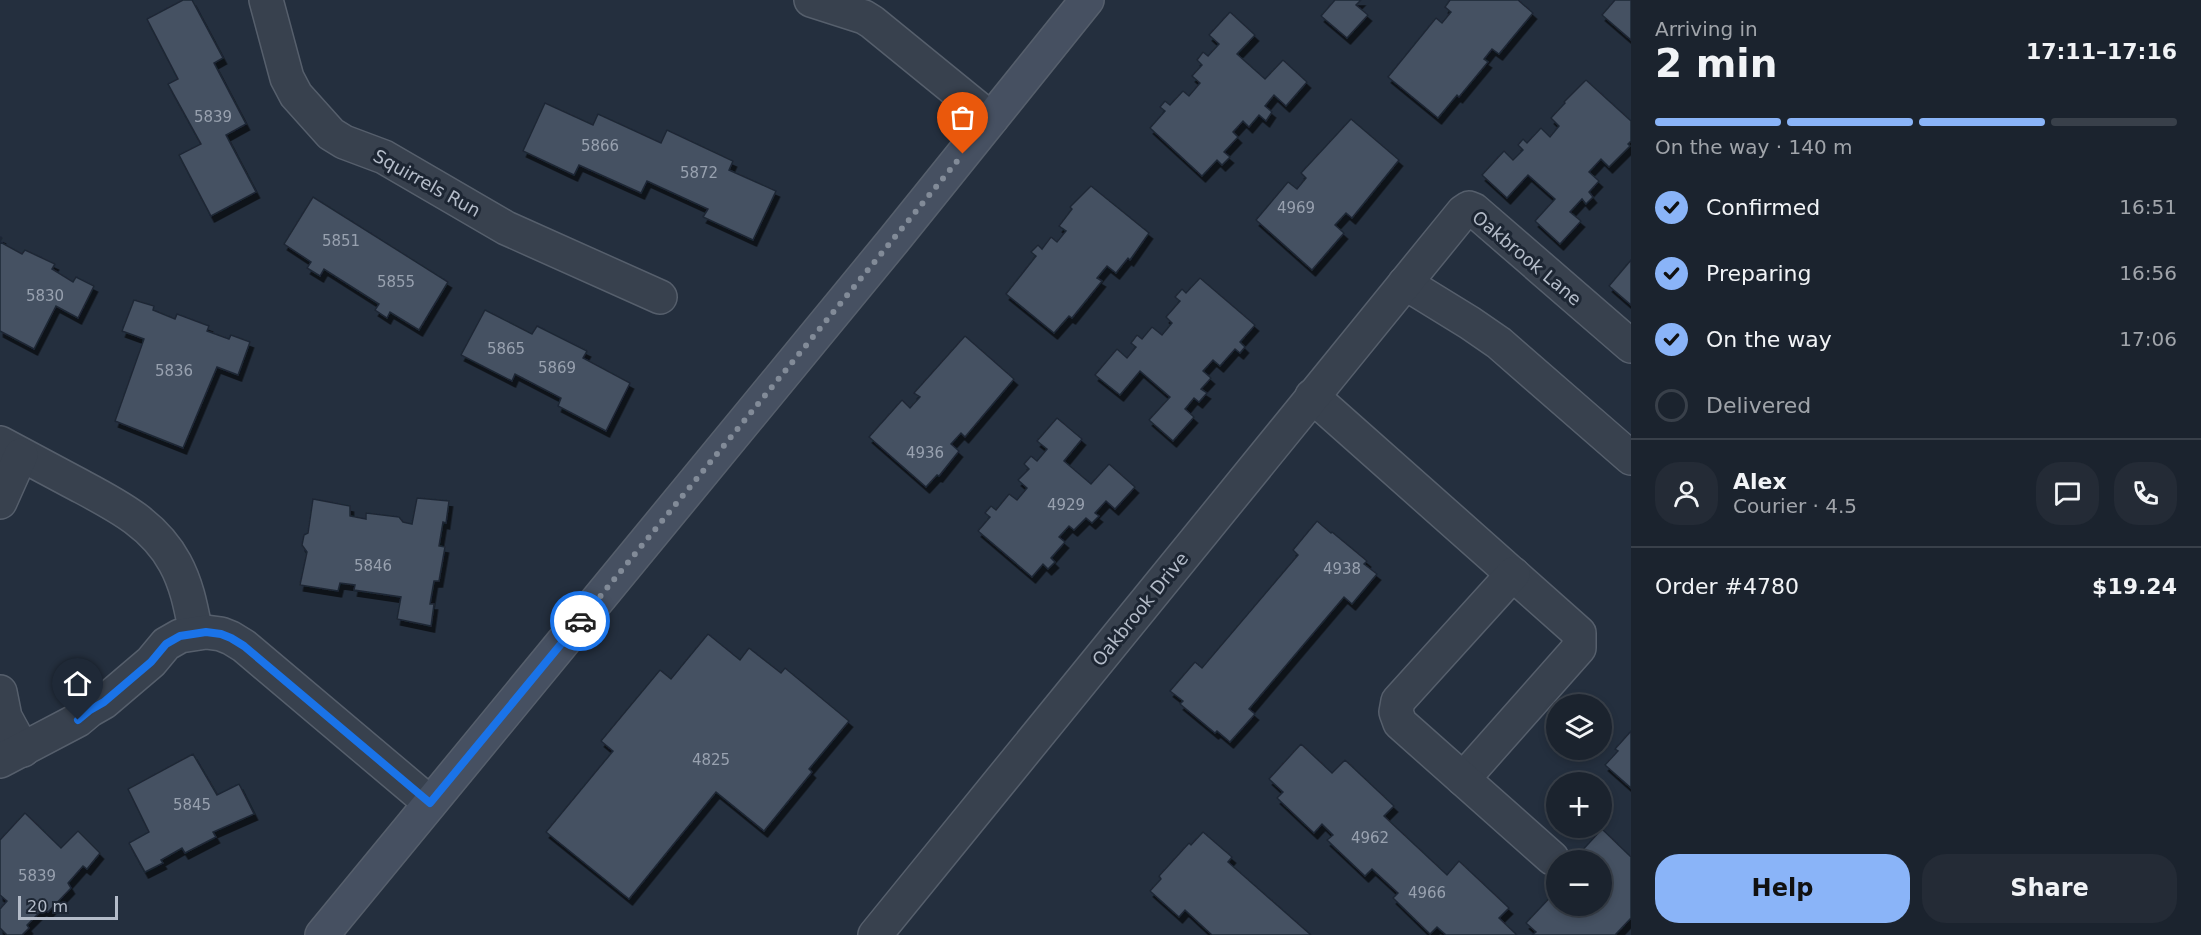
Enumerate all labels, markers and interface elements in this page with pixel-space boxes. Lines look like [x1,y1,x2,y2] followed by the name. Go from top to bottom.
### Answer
[1655,17,1758,41] text: Arriving in
[2026,39,2177,64] text: 17:11–17:16
[1655,41,1777,86] text: 2 min
[937,92,988,154] pin
[946,101,979,134] icon: bag
[194,108,232,126] house number: 5839
[1655,135,1853,159] text: On the way · 140 m
[581,137,619,155] house number: 5866
[370,145,484,221] street label: Squirrels Run
[680,164,718,182] house number: 5872
[1655,191,1688,224] icon: check
[1706,195,1820,220] text: Confirmed
[2119,195,2177,219] text: 16:51
[1277,199,1315,217] house number: 4969
[1468,206,1586,310] street label: Oakbrook Lane
[322,232,360,250] house number: 5851
[1655,257,1688,290] icon: check
[1706,261,1812,286] text: Preparing
[2119,261,2177,285] text: 16:56
[377,273,415,291] house number: 5855
[26,287,64,305] house number: 5830
[1655,323,1688,356] icon: check
[1706,327,1832,352] text: On the way
[2119,327,2177,351] text: 17:06
[487,340,525,358] house number: 5865
[538,359,576,377] house number: 5869
[155,362,193,380] house number: 5836
[1706,393,1811,418] text: Delivered
[906,444,944,462] house number: 4936
[1655,462,1718,525] button: person
[2036,462,2099,525] button: chat
[2114,462,2177,525] button: phone
[1733,469,1787,494] text: Alex
[1733,494,1857,518] text: Courier · 4.5
[1047,496,1085,514] house number: 4929
[1088,548,1192,670] street label: Oakbrook Drive
[354,557,392,575] house number: 5846
[1323,560,1361,578] house number: 4938
[1655,574,1799,599] text: Order #4780
[2092,574,2177,599] text: $19.24
[550,591,610,651] courier
[564,605,597,638] icon: car
[52,658,103,720] pin
[61,667,94,700] icon: home
[1546,694,1612,916] map controls
[1546,694,1612,760] button: layers
[692,751,730,769] house number: 4825
[1546,772,1612,838] button: +
[173,796,211,814] house number: 5845
[1351,829,1389,847] house number: 4962
[1546,850,1612,916] button: −
[1655,854,1910,923] button: Help
[1922,854,2177,923] button: Share
[18,867,56,885] house number: 5839
[1408,884,1446,902] house number: 4966
[18,893,118,920] scale bar
[27,897,68,916] text: 20 m

